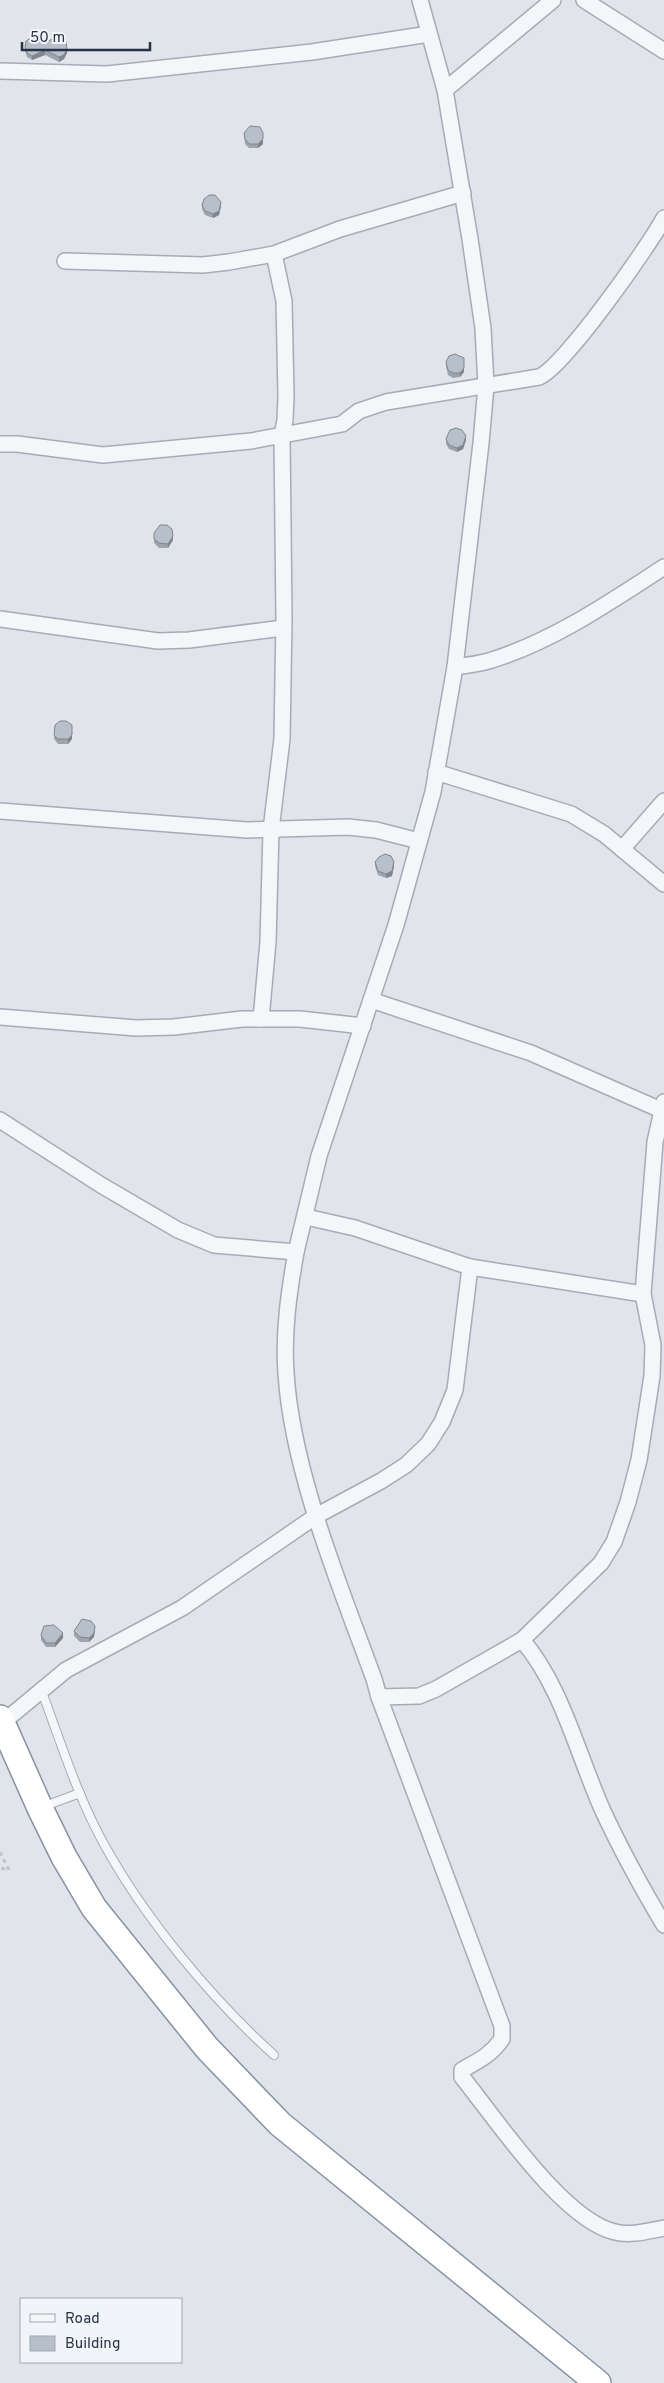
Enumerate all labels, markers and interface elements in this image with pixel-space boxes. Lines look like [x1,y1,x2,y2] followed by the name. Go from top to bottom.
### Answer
[22,20,150,52] scale bar
[30,29,65,48] text: 50 m
[20,2298,182,2363] legend
[65,2310,100,2329] text: Road
[65,2335,120,2354] text: Building

